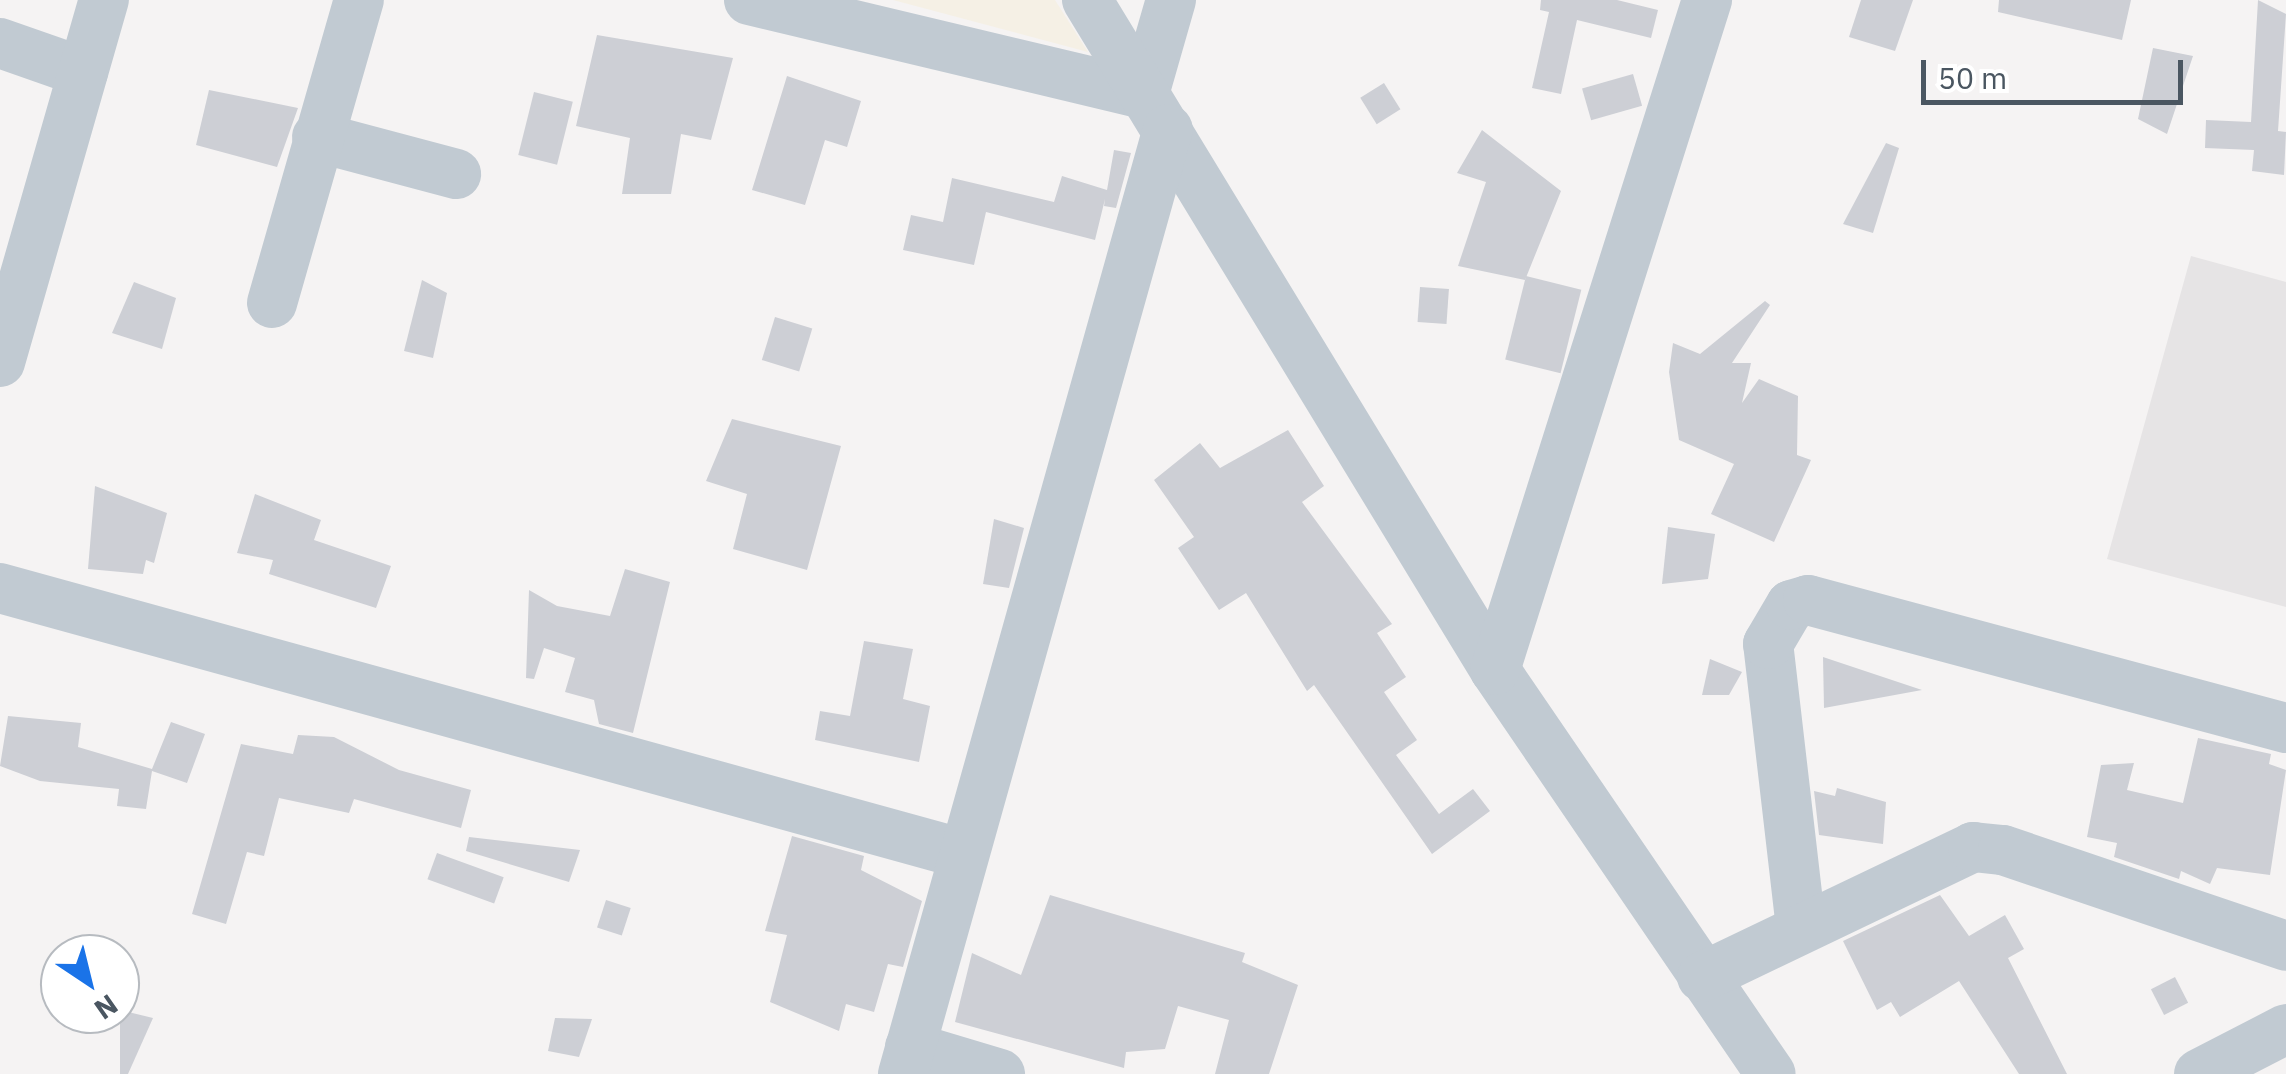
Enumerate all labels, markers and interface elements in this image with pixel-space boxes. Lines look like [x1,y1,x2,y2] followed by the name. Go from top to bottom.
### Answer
[1926,40,2188,102] scale bar
[1938,58,2007,97] text: 50 m
[40,934,140,1034] north arrow
[87,986,125,1028] text: N

